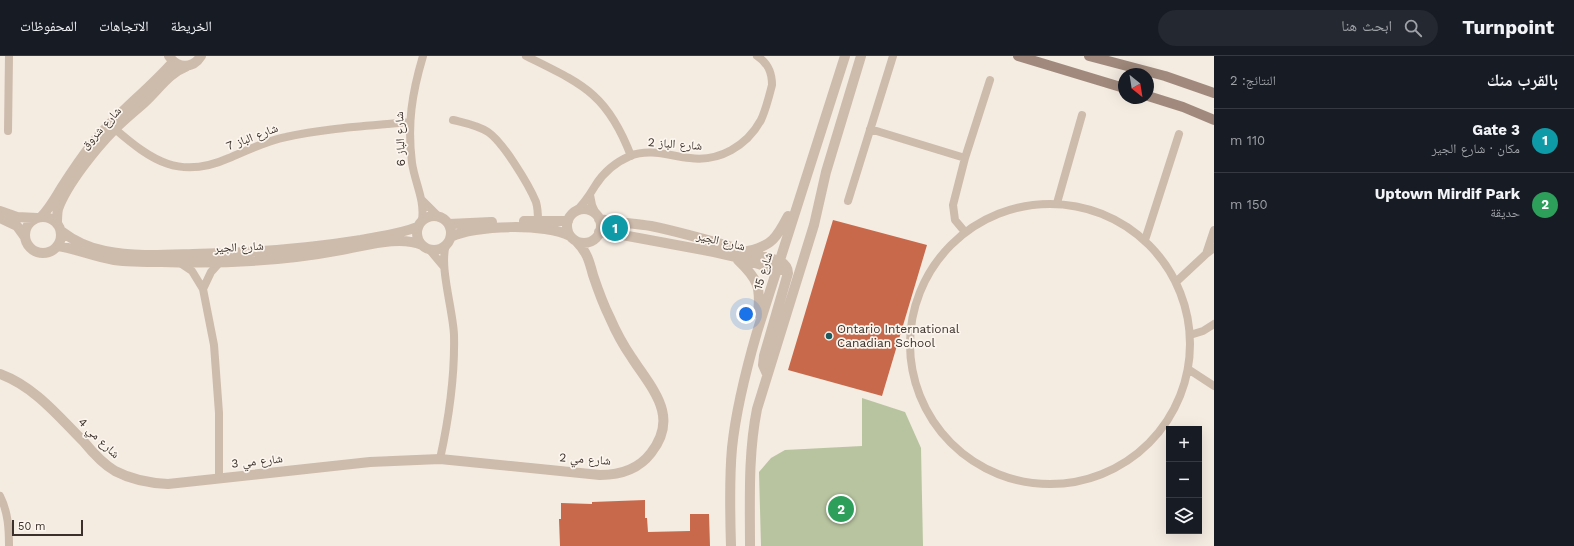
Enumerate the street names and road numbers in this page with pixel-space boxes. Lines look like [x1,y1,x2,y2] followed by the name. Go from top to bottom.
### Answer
[78,104,125,153] street label: شارع شروق
[392,111,409,167] street label: شارع الباز 6
[224,121,280,154] street label: شارع الباز 7
[647,135,703,154] street label: شارع الباز 2
[694,228,747,254] street label: شارع الجير
[213,239,264,256] street label: شارع الجير
[751,250,776,292] street label: شارع 15
[73,415,123,463] street label: شارع مي 4
[559,450,611,471] street label: شارع مي 2
[231,451,284,474] street label: شارع مي 3

